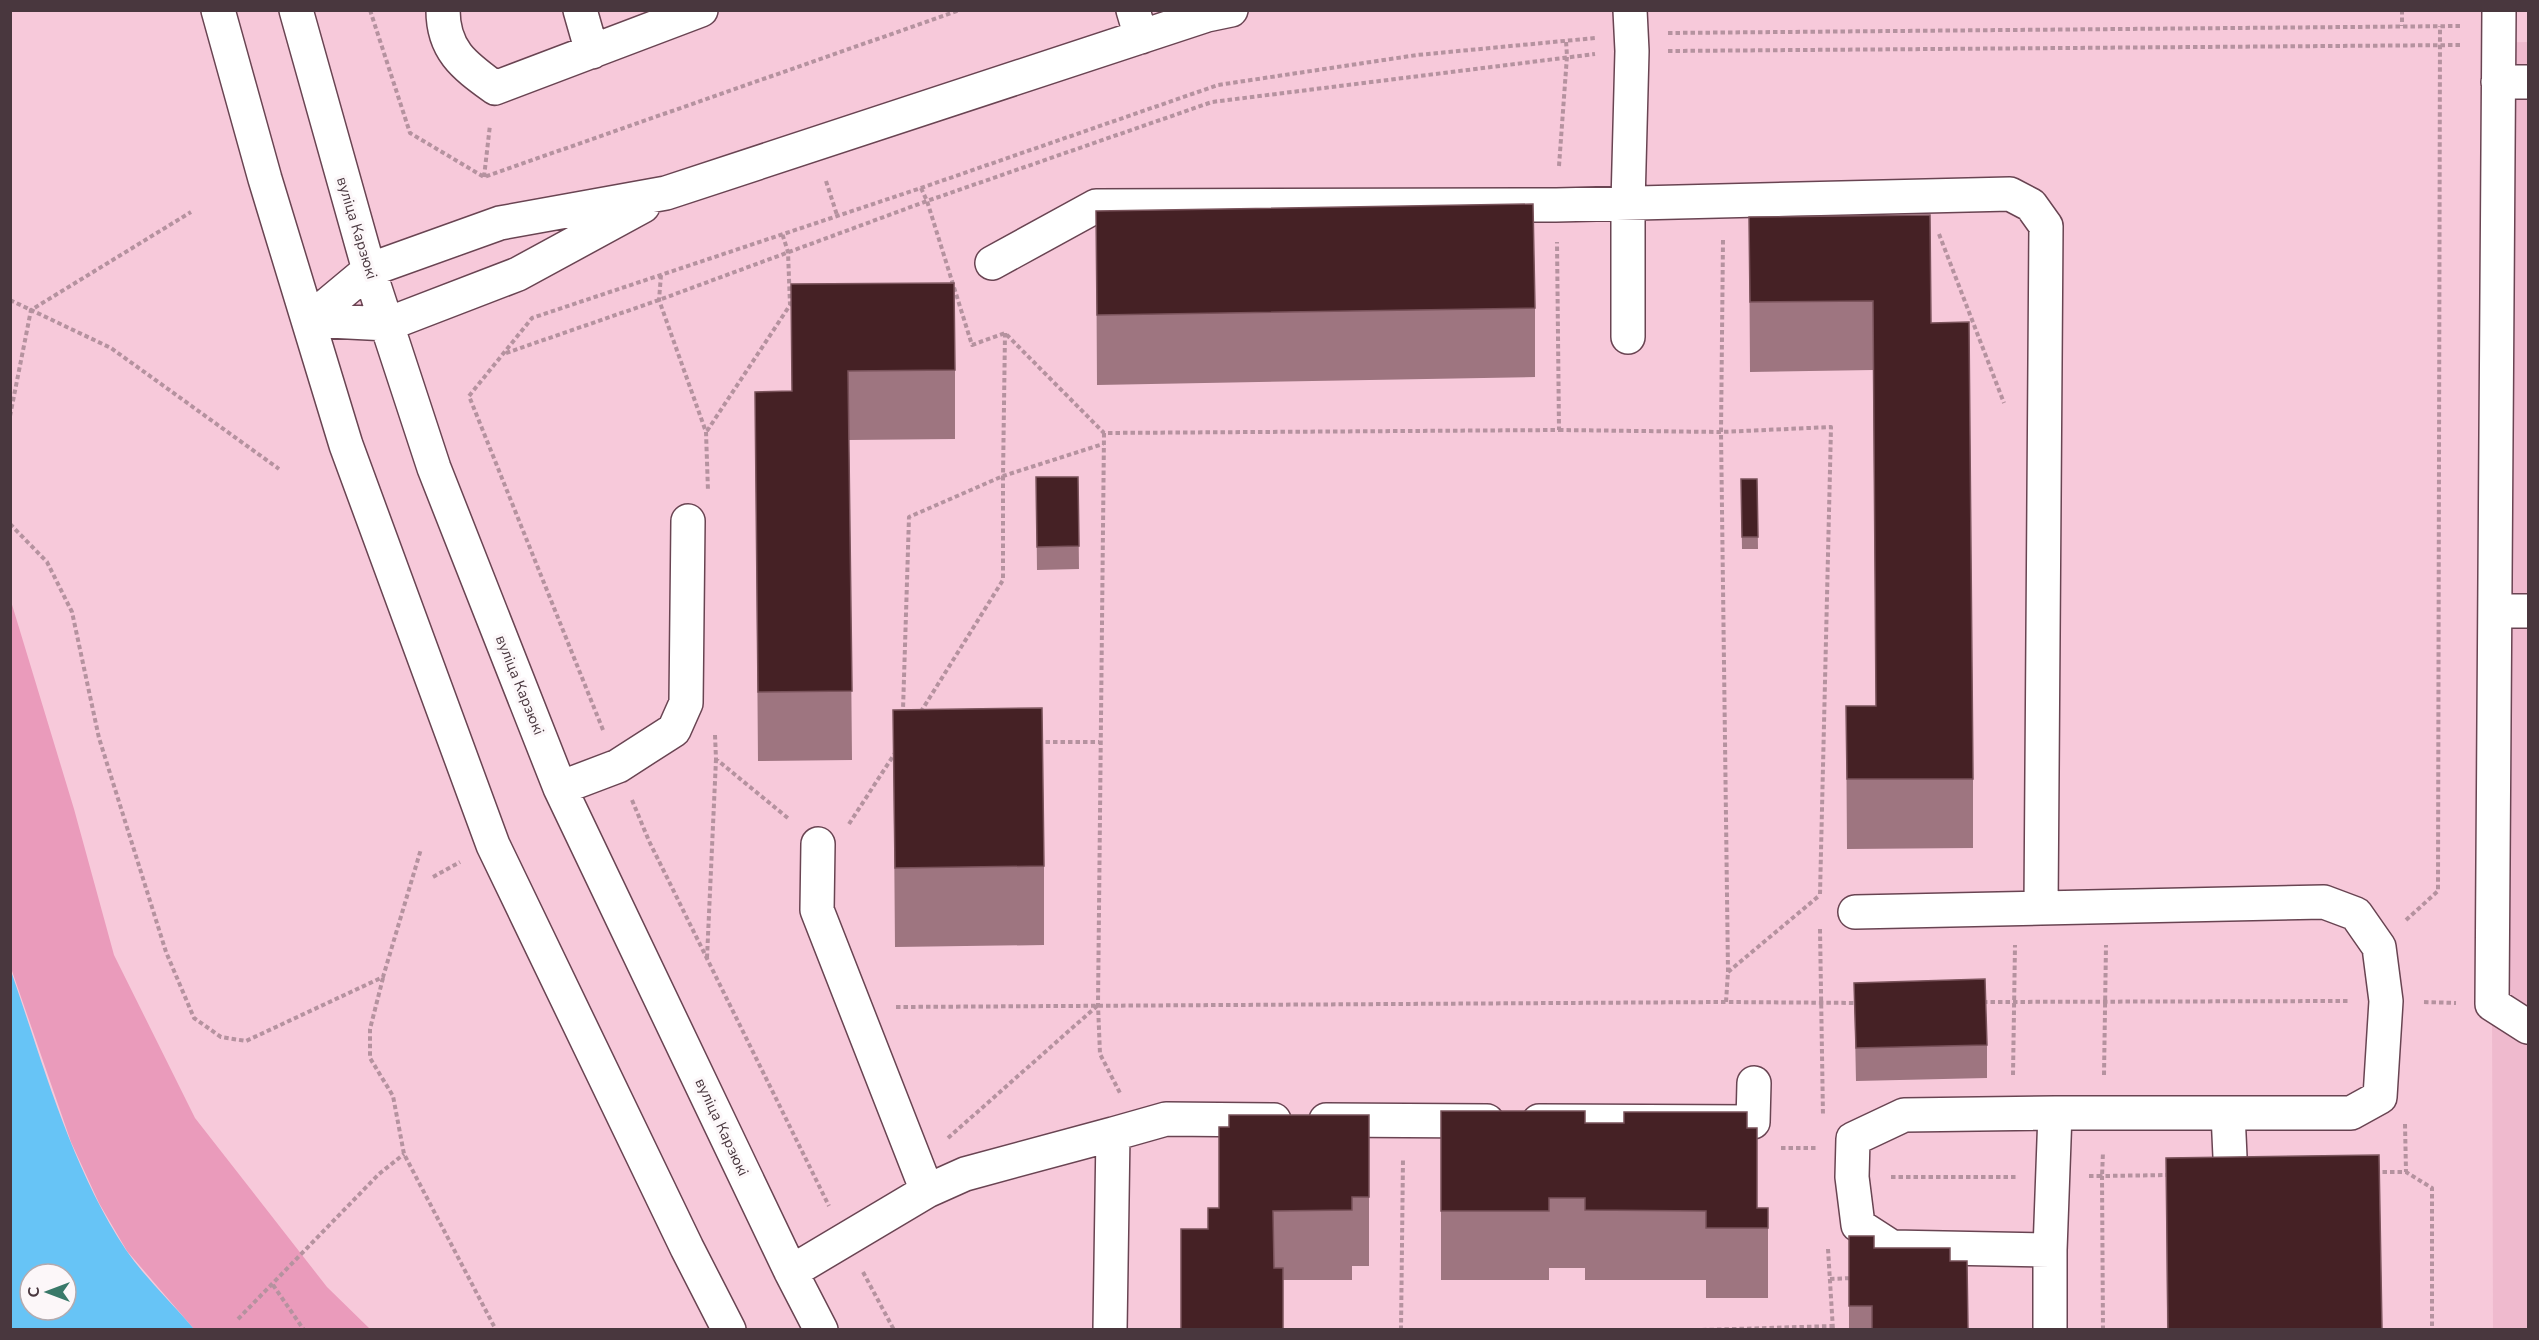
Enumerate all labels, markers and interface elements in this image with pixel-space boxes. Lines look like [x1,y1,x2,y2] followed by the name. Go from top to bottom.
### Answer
[332,174,382,282] street label: вуліца Карзюкі
[491,632,549,738] street label: вуліца Карзюкі
[691,1075,753,1179] street label: вуліца Карзюкі
[18,1262,78,1322] north arrow
[23,1286,45,1297] text: С

